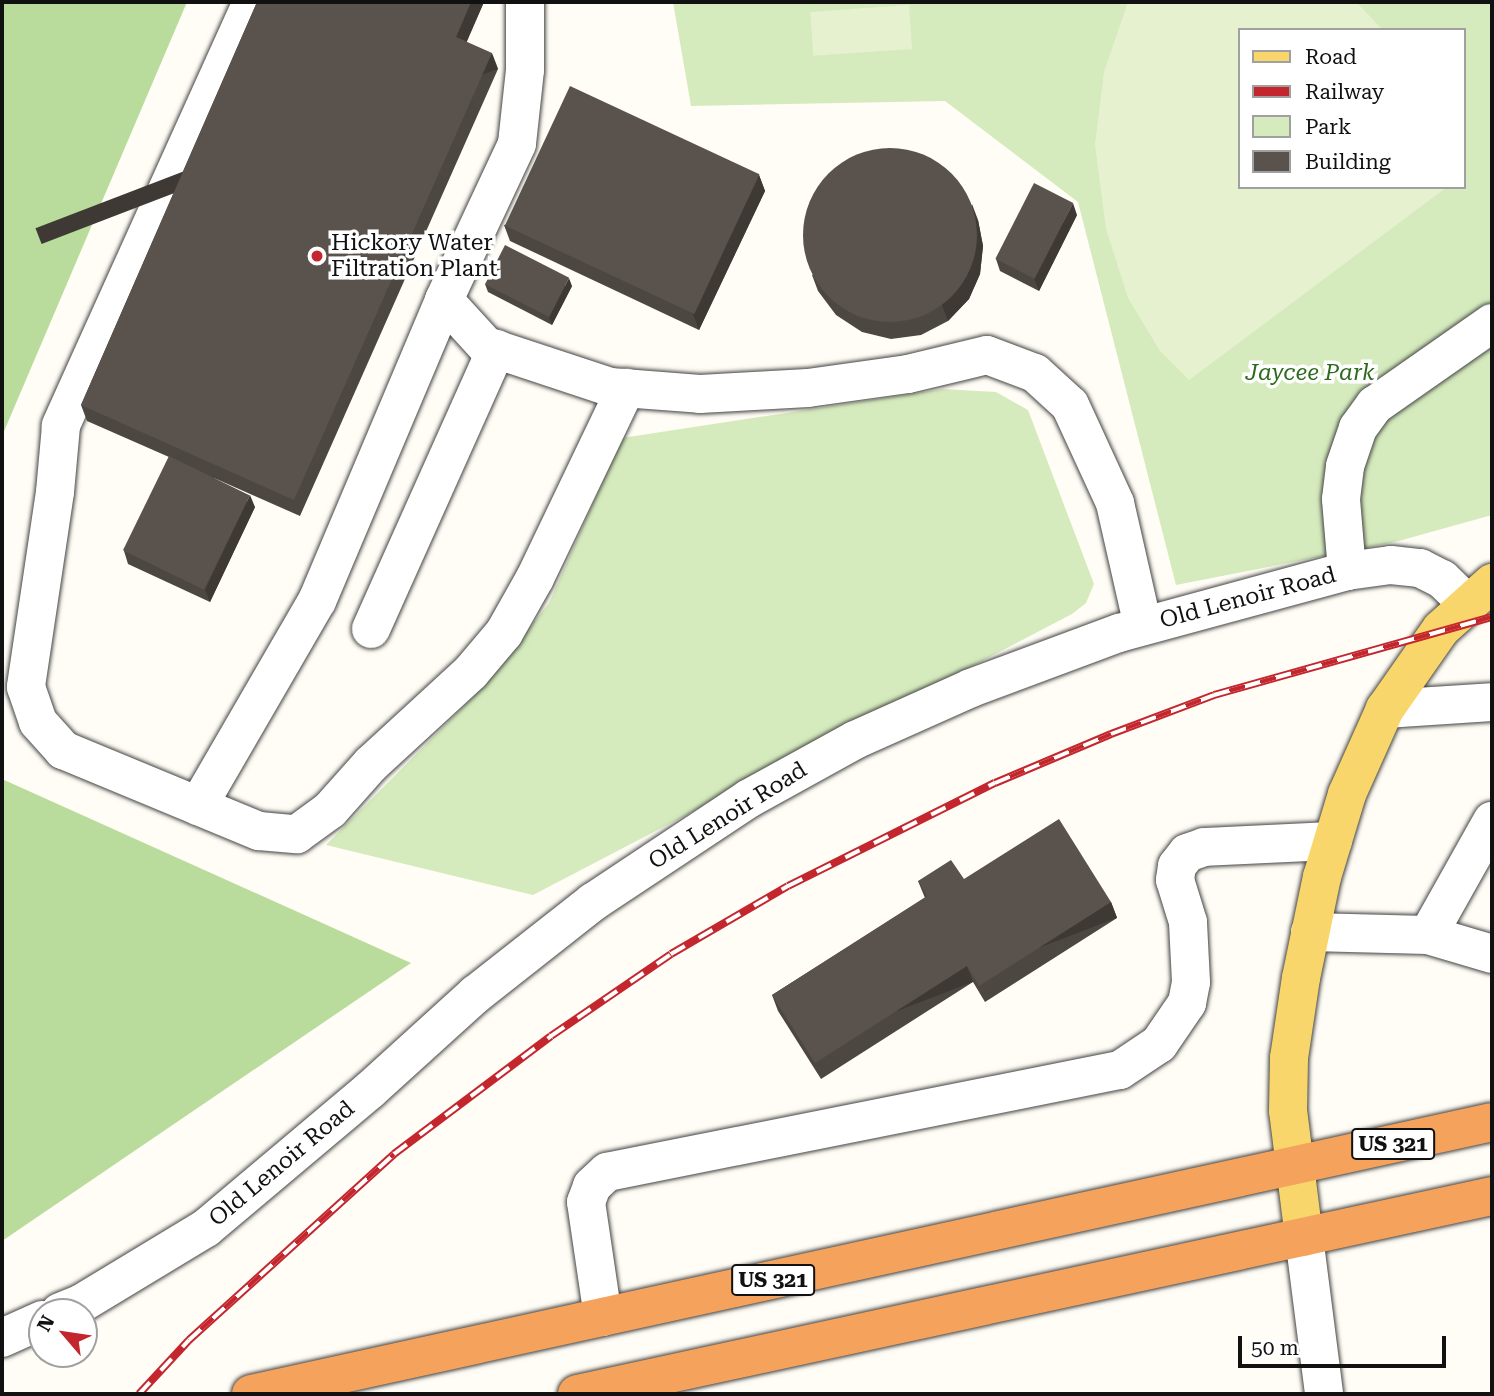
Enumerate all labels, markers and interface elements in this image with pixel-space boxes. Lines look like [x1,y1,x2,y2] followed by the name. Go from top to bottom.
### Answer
[1238,28,1466,189] legend
[1305,45,1357,69] text: Road
[1305,80,1384,104] text: Railway
[1305,115,1351,139] text: Park
[1305,150,1391,174] text: Building
[331,229,498,283] place label: Hickory Water Filtration Plant
[309,248,325,264] marker: Hickory Water Filtration Plant
[1246,359,1374,387] park label: Jaycee Park
[1157,561,1339,635] street label: Old Lenoir Road
[644,756,812,876] street label: Old Lenoir Road
[204,1095,360,1233] street label: Old Lenoir Road
[1351,1126,1435,1162] road number: US 321
[731,1262,815,1298] road number: US 321
[28,1298,98,1368] north arrow
[32,1312,60,1336] text: N
[1242,1322,1450,1366] scale bar
[1251,1336,1299,1360] text: 50 m

